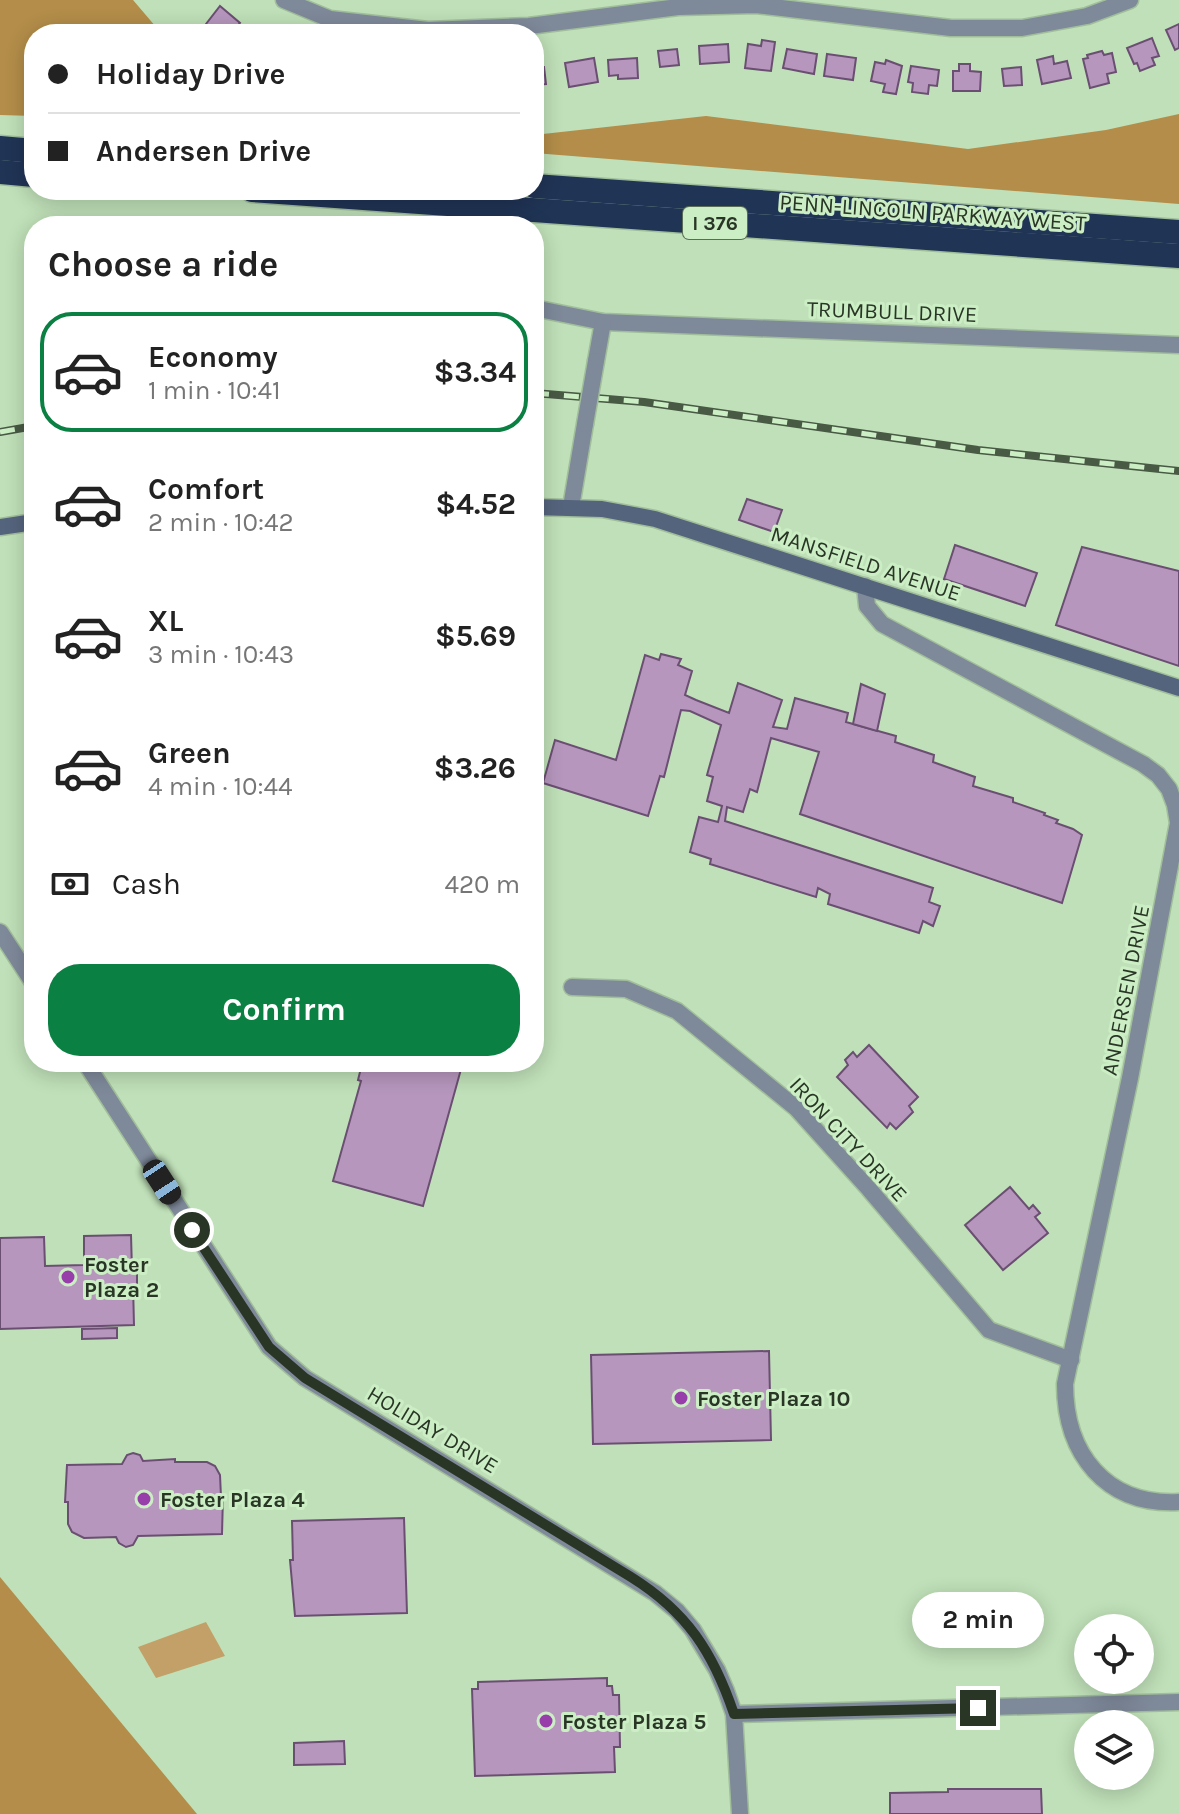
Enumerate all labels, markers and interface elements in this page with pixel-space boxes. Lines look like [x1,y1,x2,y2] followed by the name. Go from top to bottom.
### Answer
[96,56,285,92] text: Holiday Drive
[96,133,311,169] text: Andersen Drive
[779,189,1087,237] street label: PENN-LINCOLN PARKWAY WEST
[683,207,747,239] road number: I 376
[48,243,278,285] text: Choose a ride
[806,296,977,328] street label: TRUMBULL DRIVE
[52,336,124,408] icon: car
[148,339,278,375] text: Economy
[434,354,516,390] text: $3.34
[148,375,281,406] text: 1 min · 10:41
[52,468,124,540] icon: car
[148,471,264,507] text: Comfort
[435,486,516,522] text: $4.52
[148,507,294,538] text: 2 min · 10:42
[767,521,964,607] street label: MANSFIELD AVENUE
[52,600,124,672] icon: car
[148,603,183,639] text: XL
[435,618,516,654] text: $5.69
[148,639,294,670] text: 3 min · 10:43
[52,732,124,804] icon: car
[148,735,231,771] text: Green
[434,750,516,786] text: $3.26
[148,771,293,802] text: 4 min · 10:44
[48,862,92,906] icon: cash
[112,866,181,902] text: Cash
[444,869,520,900] text: 420 m
[1097,903,1155,1078] street label: ANDERSEN DRIVE
[48,964,520,1056] button: Confirm
[784,1072,913,1207] street label: IRON CITY DRIVE
[139,1155,185,1209] car
[174,1212,210,1248] route start
[84,1252,159,1303] place label: Foster Plaza 2
[59,1268,77,1286] marker: Foster Plaza 2
[362,1381,503,1479] street label: HOLIDAY DRIVE
[697,1386,850,1412] place label: Foster Plaza 10
[672,1389,690,1407] marker: Foster Plaza 10
[160,1487,305,1513] place label: Foster Plaza 4
[135,1490,153,1508] marker: Foster Plaza 4
[912,1592,1044,1648] callout: 2 min
[942,1604,1014,1635] text: 2 min
[1074,1614,1154,1790] map controls
[1074,1614,1154,1694] button: locate
[960,1690,996,1726] route end
[562,1709,706,1735] place label: Foster Plaza 5
[1074,1710,1154,1790] button: layers
[537,1712,555,1730] marker: Foster Plaza 5

